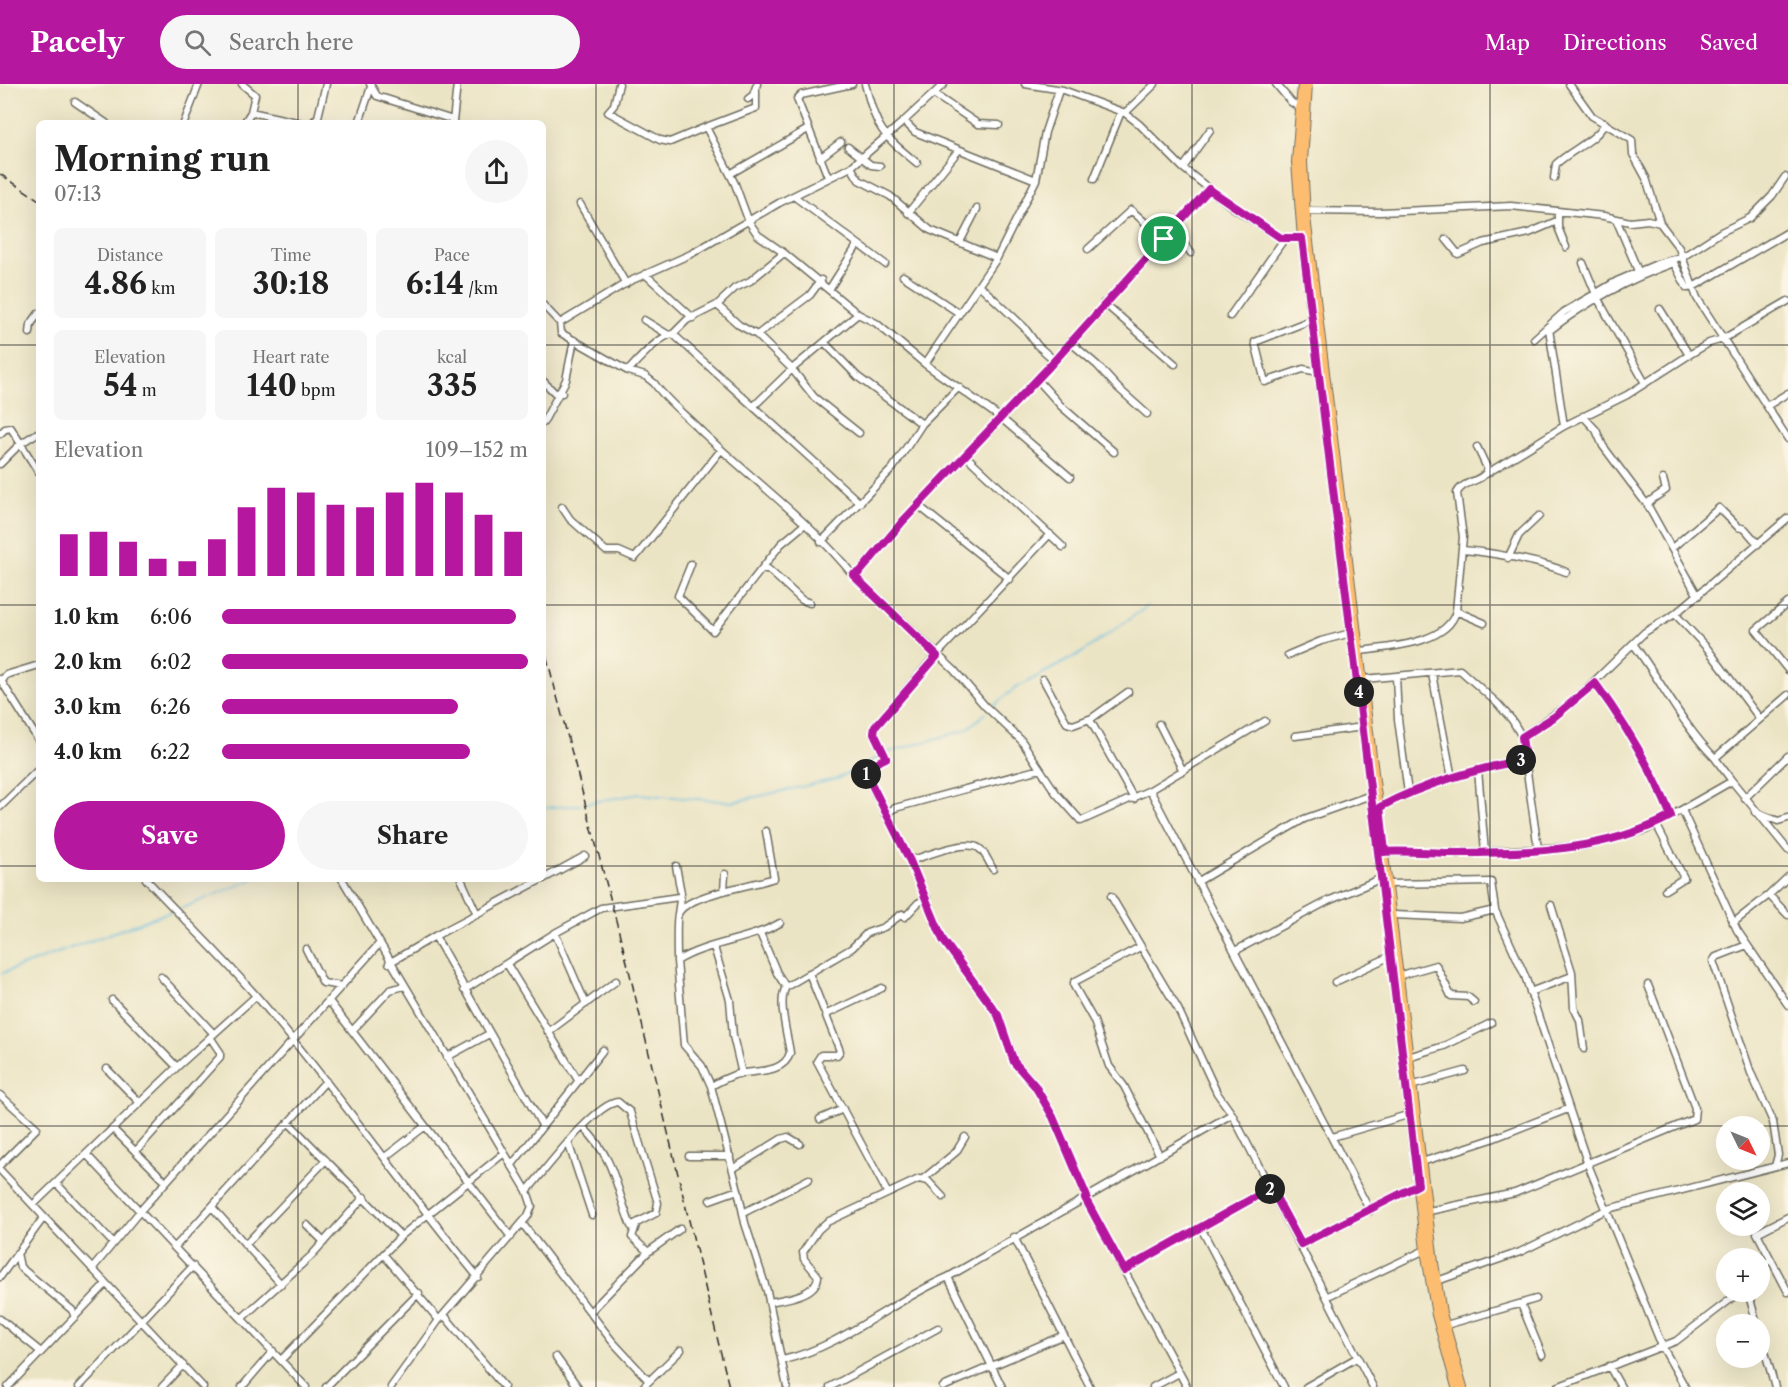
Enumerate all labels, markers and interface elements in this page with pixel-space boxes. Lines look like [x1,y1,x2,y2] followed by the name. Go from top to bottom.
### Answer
[160,15,580,69] search box
[30,25,124,59] text: Pacely
[181,26,214,59] icon: search
[229,29,354,56] text: Search here
[1485,30,1530,55] text: Map
[1563,30,1667,55] text: Directions
[1700,30,1758,55] text: Saved
[54,139,270,180] text: Morning run
[465,140,528,203] button: share
[54,182,102,206] text: 07:13
[1138,213,1189,264] pin
[1147,222,1180,255] icon: arrive
[97,245,163,265] text: Distance
[271,245,311,265] text: Time
[434,245,470,265] text: Pace
[85,265,147,302] text: 4.86
[253,265,329,302] text: 30:18
[406,265,464,302] text: 6:14
[147,278,175,298] text: km
[464,278,498,298] text: /km
[94,347,166,367] text: Elevation
[252,347,330,367] text: Heart rate
[437,347,467,367] text: kcal
[103,367,138,404] text: 54
[246,367,297,404] text: 140
[427,367,477,404] text: 335
[138,380,157,400] text: m
[297,380,336,400] text: bpm
[54,438,143,462] text: Elevation
[426,438,528,462] text: 109–152 m
[54,605,119,629] text: 1.0 km
[150,605,192,629] text: 6:06
[54,650,122,674] text: 2.0 km
[150,650,192,674] text: 6:02
[1344,677,1374,707] pin: 4
[1354,682,1364,702] text: 4
[54,695,121,719] text: 3.0 km
[150,695,191,719] text: 6:26
[54,740,122,764] text: 4.0 km
[150,740,190,764] text: 6:22
[1506,745,1536,775] pin: 3
[1516,750,1526,770] text: 3
[851,759,881,789] pin: 1
[862,764,870,784] text: 1
[54,801,285,870] button: Save
[297,801,528,870] button: Share
[1716,1116,1770,1170] north arrow
[1716,1116,1770,1368] map controls
[1255,1174,1285,1204] pin: 2
[1265,1179,1275,1199] text: 2
[1716,1182,1770,1236] button: layers
[1716,1248,1770,1302] button: +
[1716,1314,1770,1368] button: −

